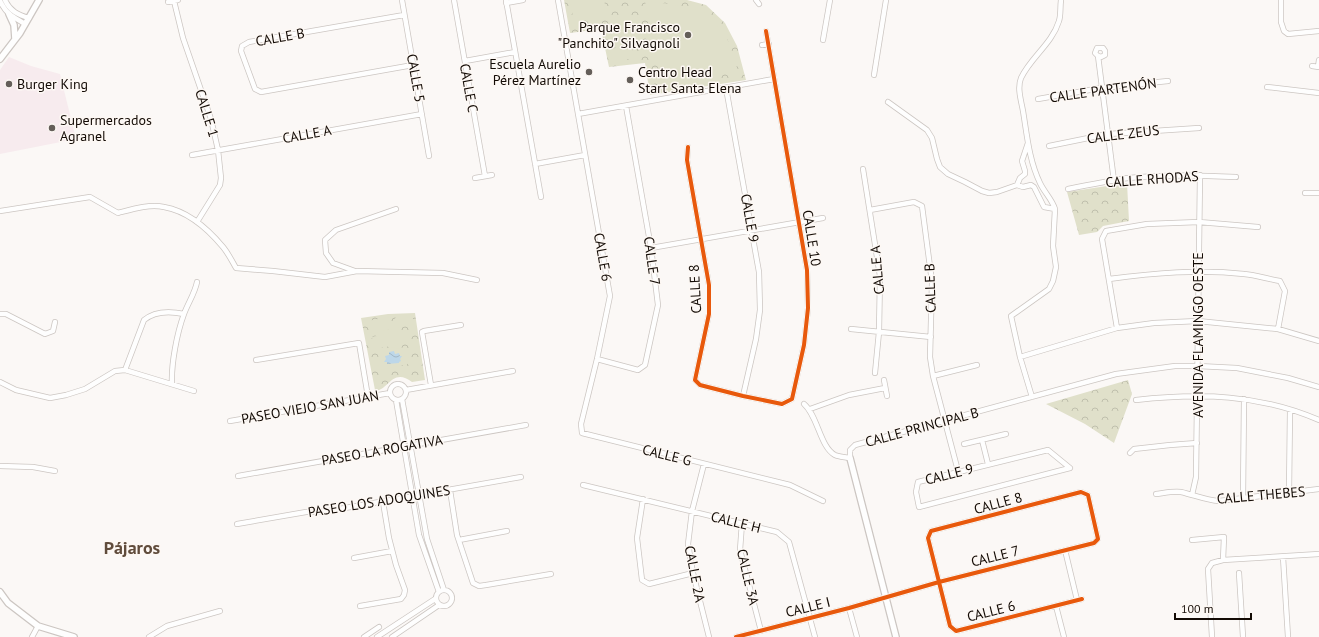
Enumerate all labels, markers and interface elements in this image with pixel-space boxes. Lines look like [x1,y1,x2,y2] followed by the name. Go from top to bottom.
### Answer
[558,18,680,52] place label: Parque Francisco "Panchito" Silvagnoli
[254,24,306,50] street label: CALLE B
[683,30,693,40] marker: Parque Francisco "Panchito" Silvagnoli
[403,52,429,104] street label: CALLE 5
[489,55,581,89] place label: Escuela Aurelio Pérez Martínez
[456,62,482,114] street label: CALLE C
[638,63,742,97] place label: Centro Head Start Santa Elena
[584,67,594,77] marker: Escuela Aurelio Pérez Martínez
[1048,74,1158,106] street label: CALLE PARTENÓN
[17,75,88,93] place label: Burger King
[625,75,635,85] marker: Centro Head Start Santa Elena
[4,79,14,89] marker: Burger King
[191,87,223,139] street label: CALLE 1
[60,111,152,145] place label: Supermercados Agranel
[281,121,334,147] street label: CALLE A
[1086,121,1160,147] street label: CALLE ZEUS
[47,123,57,133] marker: Supermercados Agranel
[1105,167,1199,191] street label: CALLE RHODAS
[737,192,763,244] street label: CALLE 9
[799,209,825,268] street label: CALLE 10
[590,231,616,283] street label: CALLE 6
[640,235,664,287] street label: CALLE 7
[866,244,888,295] street label: CALLE A
[1189,252,1207,418] street label: AVENIDA FLAMINGO OESTE
[920,263,940,313] street label: CALLE B
[685,264,705,314] street label: CALLE 8
[240,386,380,428] street label: PASEO VIEJO SAN JUAN
[863,403,981,451] street label: CALLE PRINCIPAL B
[320,430,445,470] street label: PASEO LA ROGATIVA
[641,440,693,470] street label: CALLE G
[923,459,975,489] street label: CALLE 9
[306,481,452,521] street label: PASEO LOS ADOQUINES
[1216,482,1306,508] street label: CALLE THEBES
[972,488,1024,518] street label: CALLE 8
[709,507,763,537] street label: CALLE H
[104,536,161,559] district label: Pájaros
[969,541,1021,571] street label: CALLE 7
[681,544,709,605] street label: CALLE 2A
[733,547,763,608] street label: CALLE 3A
[784,593,832,621] street label: CALLE I
[1175,595,1251,621] scale bar
[965,596,1017,626] street label: CALLE 6
[1181,601,1214,616] text: 100 m

